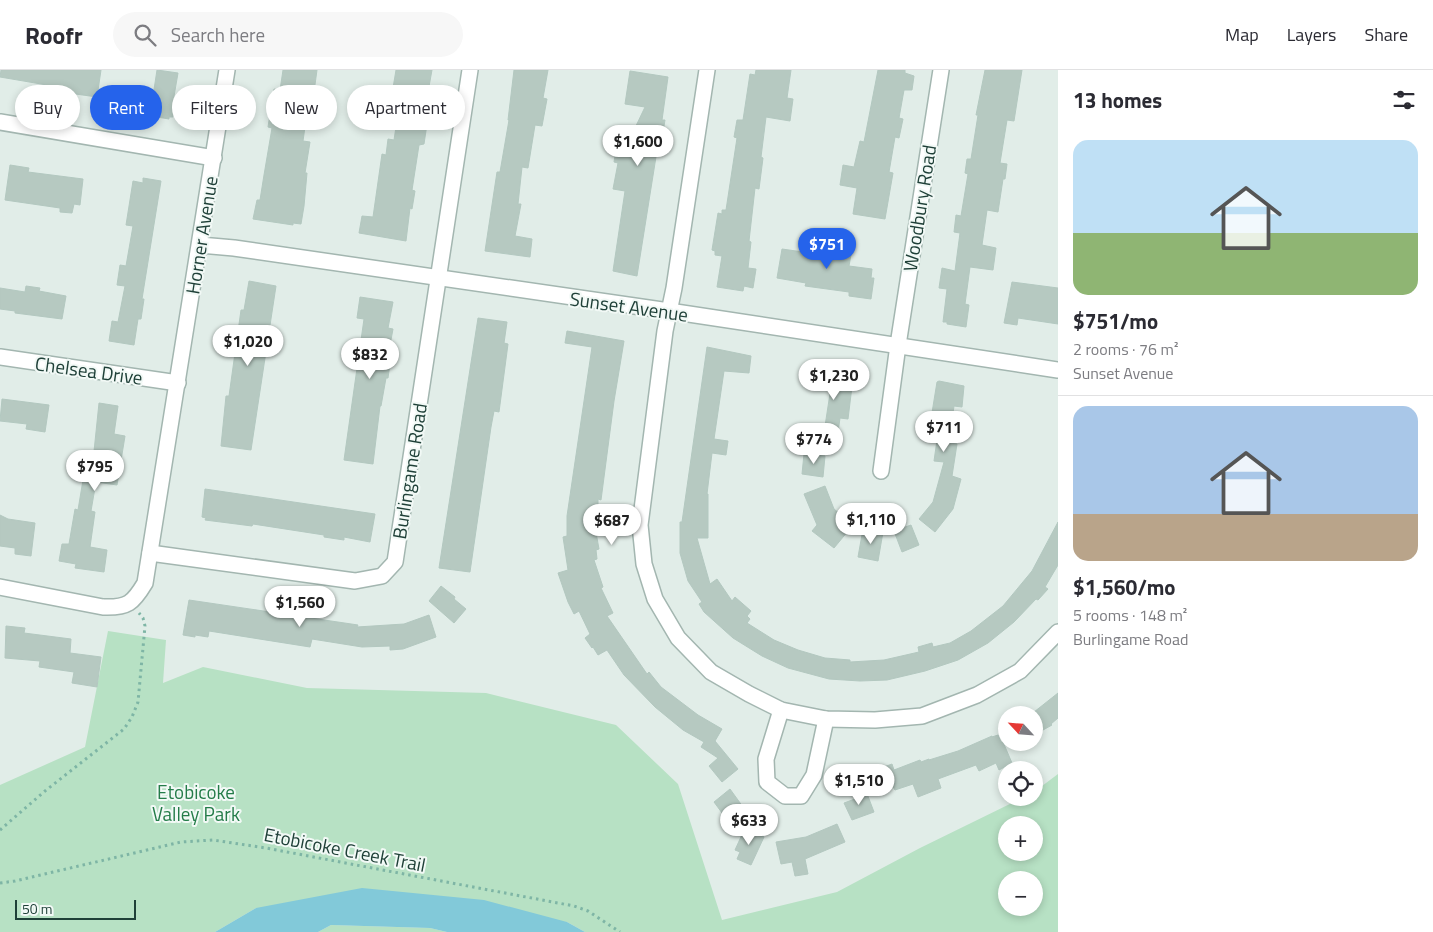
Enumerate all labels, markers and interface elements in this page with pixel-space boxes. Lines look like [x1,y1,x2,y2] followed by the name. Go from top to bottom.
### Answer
[113,12,463,57] search box
[25,17,83,53] text: Roofr
[171,20,265,49] text: Search here
[131,21,159,49] icon: search
[1225,21,1259,48] text: Map
[1287,21,1336,48] text: Layers
[1364,21,1408,48] text: Share
[1073,84,1162,116] text: 13 homes
[15,85,80,130] chip: Buy
[90,85,162,130] chip: Rent
[172,85,256,130] chip: Filters
[266,85,337,130] chip: New
[347,85,465,130] chip: Apartment
[1390,86,1418,114] icon: filters
[597,124,679,167] pin: $1,600
[613,129,663,153] text: $1,600
[895,143,943,273] street label: Woodbury Road
[1201,173,1291,263] icon: home
[177,174,225,296] street label: Horner Avenue
[797,228,857,270] pin: $751
[809,232,845,256] text: $751
[568,283,690,329] street label: Sunset Avenue
[1073,305,1158,337] text: $751/mo
[207,324,289,367] pin: $1,020
[223,329,273,353] text: $1,020
[1073,337,1178,361] text: 2 rooms · 76 m²
[340,338,400,380] pin: $832
[352,342,388,366] text: $832
[33,348,145,392] street label: Chelsea Drive
[793,358,875,401] pin: $1,230
[1073,361,1173,385] text: Sunset Avenue
[809,363,859,387] text: $1,230
[384,401,434,541] street label: Burlingame Road
[914,410,974,453] pin: $711
[926,415,962,439] text: $711
[784,422,844,465] pin: $774
[796,427,832,451] text: $774
[1201,438,1291,528] icon: home
[65,450,125,492] pin: $795
[77,454,113,478] text: $795
[830,502,912,545] pin: $1,110
[582,504,642,546] pin: $687
[846,507,896,531] text: $1,110
[594,508,630,532] text: $687
[1073,571,1175,603] text: $1,560/mo
[259,586,341,628] pin: $1,560
[275,590,325,614] text: $1,560
[1073,603,1187,627] text: 5 rooms · 148 m²
[1073,627,1189,651] text: Burlingame Road
[998,706,1042,751] north arrow
[998,706,1043,916] map controls
[998,761,1043,806] button: locate
[818,764,900,806] pin: $1,510
[834,768,884,792] text: $1,510
[152,777,240,828] park label: Etobicoke Valley Park
[719,804,779,846] pin: $633
[731,808,767,832] text: $633
[998,816,1043,861] button: +
[262,819,428,879] street label: Etobicoke Creek Trail
[998,871,1043,916] button: −
[15,897,136,920] scale bar
[22,898,52,919] text: 50 m

